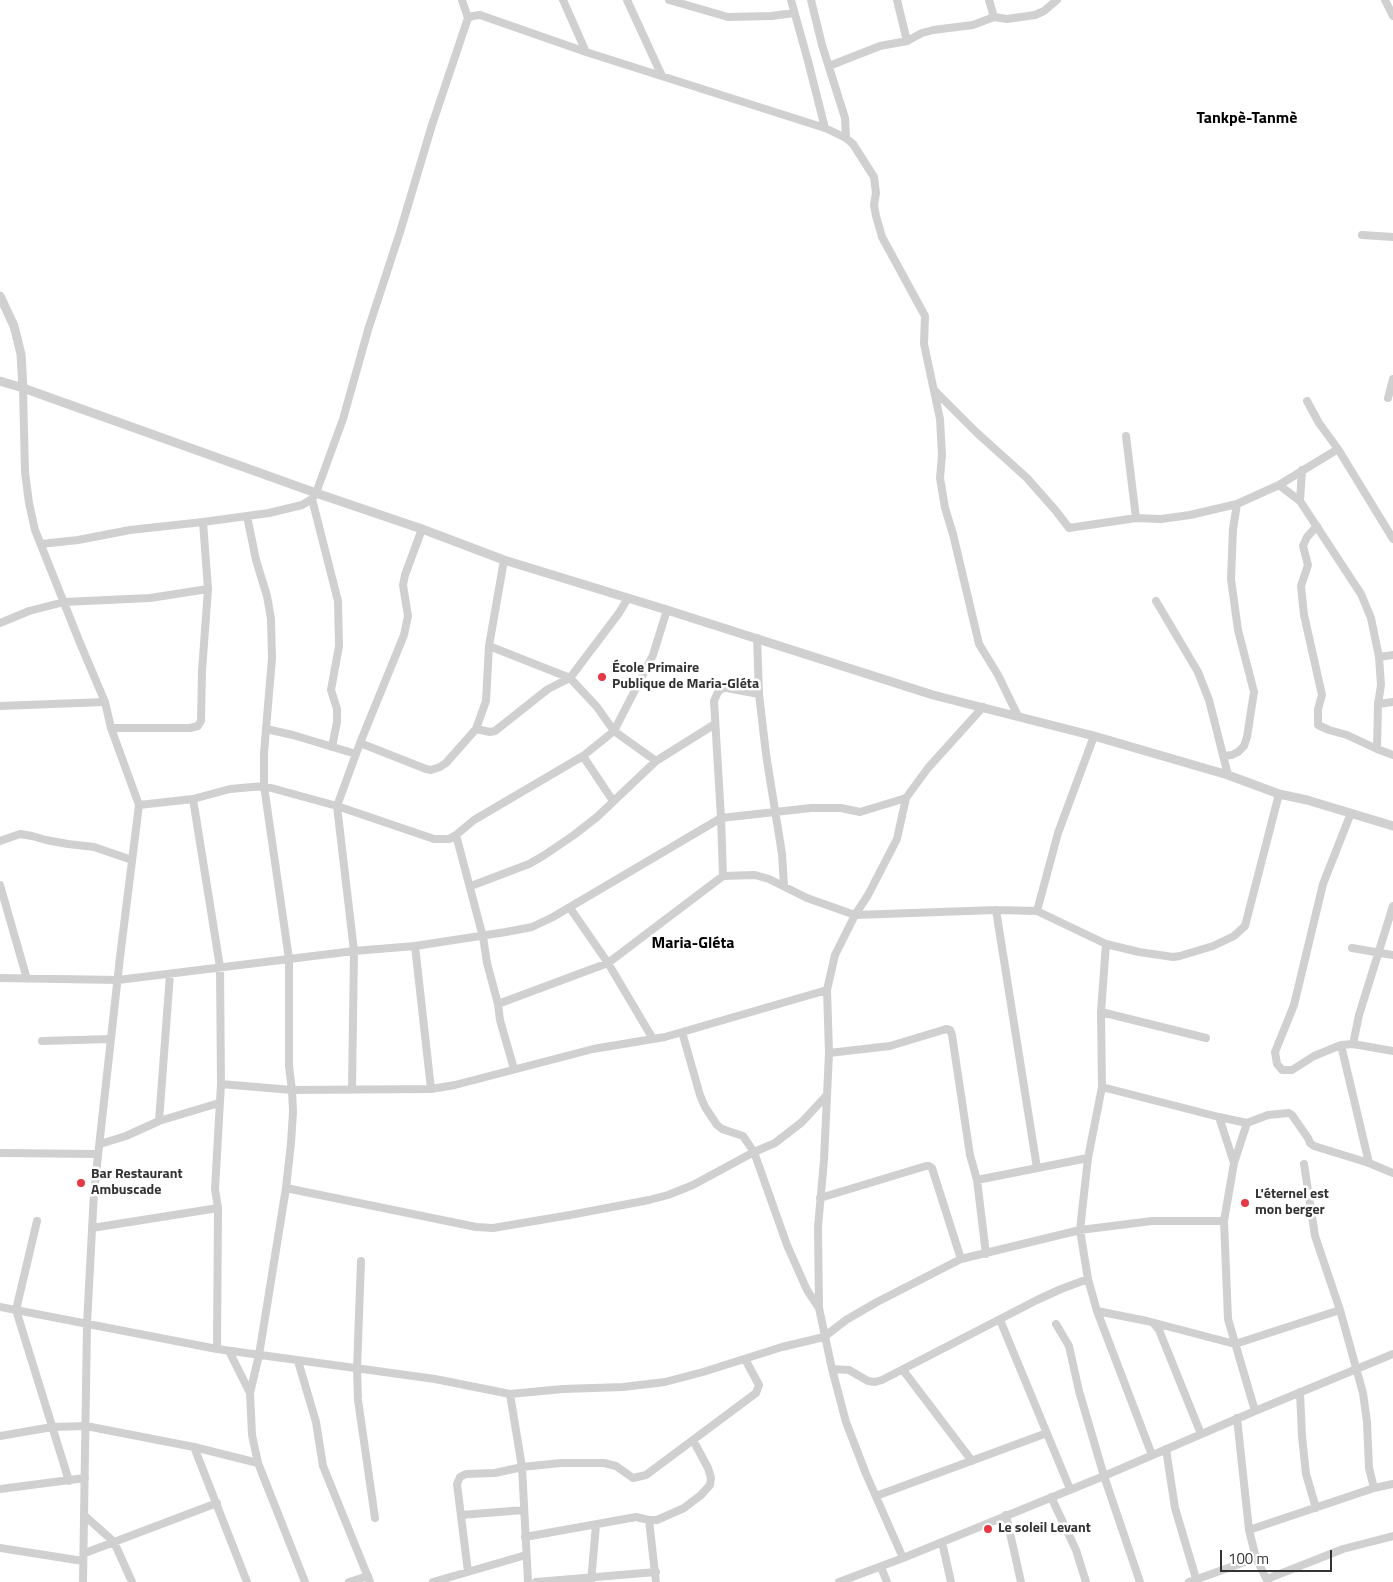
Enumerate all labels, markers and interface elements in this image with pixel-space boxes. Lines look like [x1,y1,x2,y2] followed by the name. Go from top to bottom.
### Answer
[1197,109,1297,129] district label: Tankpè-Tanmè
[612,661,759,694] place label: École Primaire Publique de Maria-Gléta
[596,671,608,683] marker: École Primaire Publique de Maria-Gléta
[652,934,734,954] district label: Maria-Gléta
[91,1167,182,1200] place label: Bar Restaurant Ambuscade
[75,1177,87,1189] marker: Bar Restaurant Ambuscade
[1255,1187,1329,1220] place label: L'éternel est mon berger
[1239,1197,1251,1209] marker: L'éternel est mon berger
[998,1521,1091,1537] place label: Le soleil Levant
[982,1523,994,1535] marker: Le soleil Levant
[1223,1540,1336,1572] scale bar
[1228,1547,1269,1570] text: 100 m

